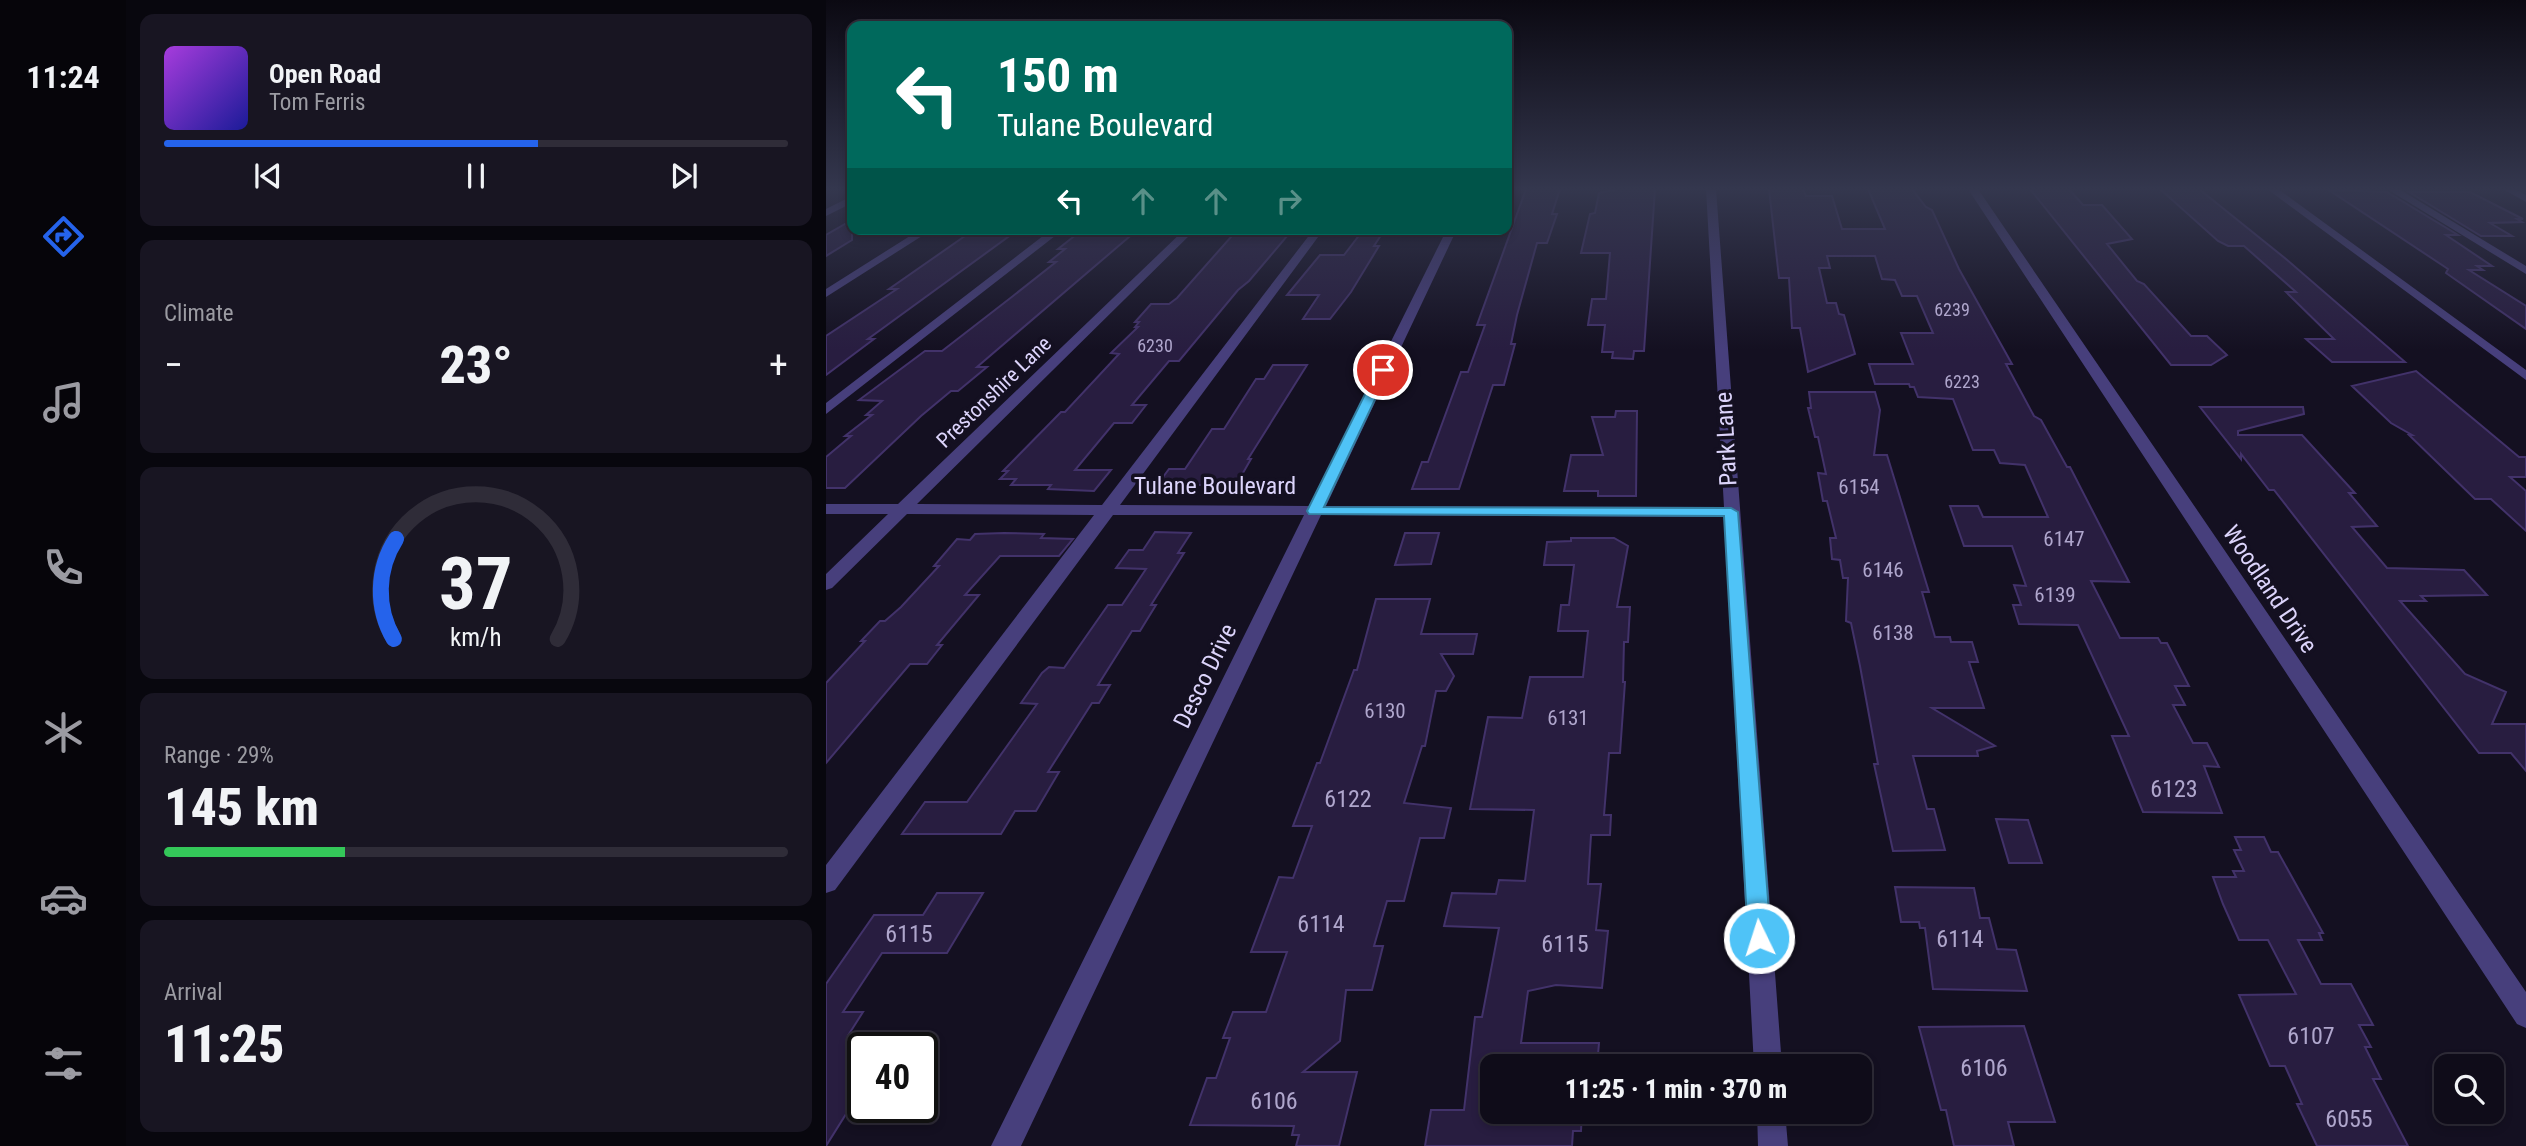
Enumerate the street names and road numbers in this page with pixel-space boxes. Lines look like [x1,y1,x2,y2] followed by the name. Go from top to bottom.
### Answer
[932,331,1056,453] street label: Prestonshire Lane
[1710,391,1742,487] street label: Park Lane
[1134,472,1296,500] street label: Tulane Boulevard
[2217,520,2323,658] street label: Woodland Drive
[1168,619,1242,733] street label: Desco Drive

